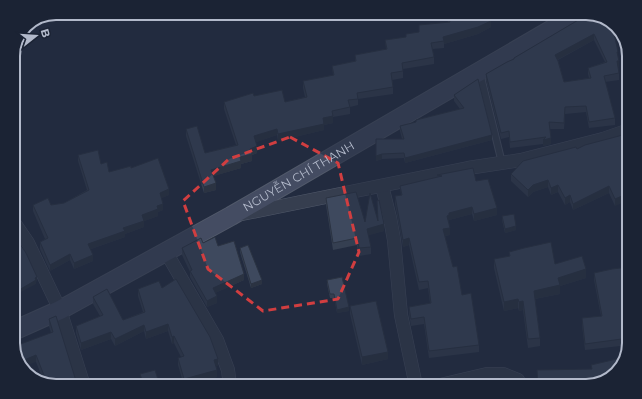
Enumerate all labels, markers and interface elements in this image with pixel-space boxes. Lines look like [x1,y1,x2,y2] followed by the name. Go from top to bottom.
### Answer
[16,16,56,56] north arrow
[38,27,53,39] text: B
[240,138,357,214] street label: NGUYỄN CHÍ THANH

